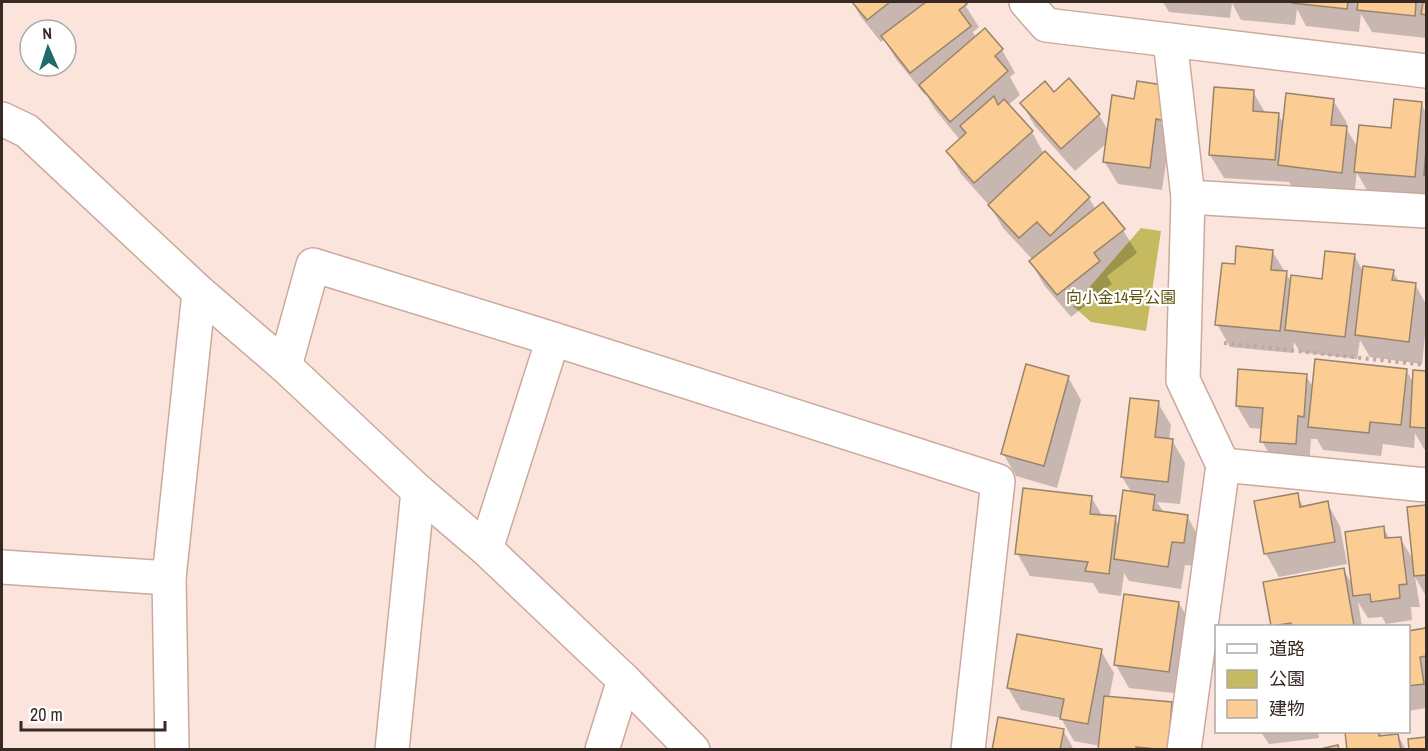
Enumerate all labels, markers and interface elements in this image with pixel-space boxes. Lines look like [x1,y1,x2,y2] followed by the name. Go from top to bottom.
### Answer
[18,18,78,78] north arrow
[42,22,53,44] text: N
[1066,286,1176,308] park label: 向小金14号公園
[1215,625,1410,733] legend
[1269,636,1305,661] text: 道路
[1269,666,1305,691] text: 公園
[21,694,165,732] scale bar
[1269,696,1305,721] text: 建物
[30,702,63,727] text: 20 m

